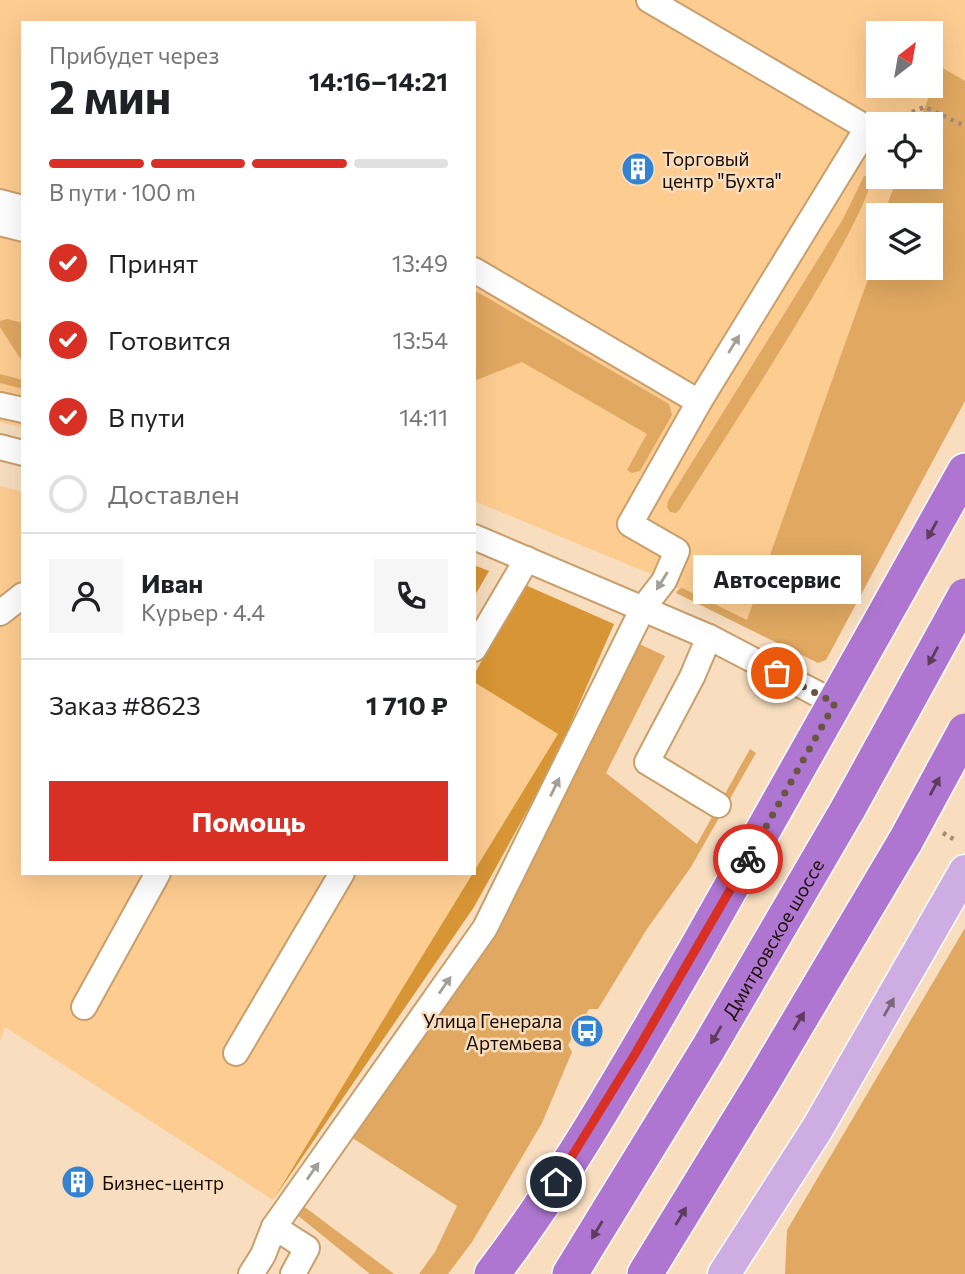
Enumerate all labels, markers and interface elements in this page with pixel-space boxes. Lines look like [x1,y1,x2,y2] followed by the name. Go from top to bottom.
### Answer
[866,21,943,98] north arrow
[866,21,943,280] map controls
[49,41,219,69] text: Прибудет через
[308,65,448,96] text: 14:16–14:21
[49,67,171,123] text: 2 мин
[866,112,943,189] button: locate
[662,147,782,192] place label: Торговый центр "Бухта"
[619,150,657,188] building icon: Торговый центр "Бухта"
[49,178,196,206] text: В пути · 100 m
[866,203,943,280] button: layers
[49,244,87,282] icon: check
[108,247,198,278] text: Принят
[392,249,448,277] text: 13:49
[49,321,87,359] icon: check
[108,324,231,355] text: Готовится
[393,326,448,354] text: 13:54
[728,335,741,354] one-way arrow
[49,398,87,436] icon: check
[108,401,185,432] text: В пути
[399,403,448,431] text: 14:11
[108,478,240,509] text: Доставлен
[926,521,938,540] one-way arrow
[693,554,861,603] callout: Автосервис
[49,559,123,633] button: person
[374,559,448,633] button: phone
[713,565,841,593] text: Автосервис
[141,567,203,598] text: Иван
[656,571,669,591] one-way arrow
[141,598,265,626] text: Курьер · 4.4
[747,643,807,703] pin
[927,647,939,666] one-way arrow
[758,654,796,692] icon: bag
[49,689,201,720] text: Заказ #8623
[366,689,448,720] text: 1 710 ₽
[929,775,941,795] one-way arrow
[549,777,560,797] one-way arrow
[49,781,448,861] button: Помощь
[713,824,783,894] courier
[729,840,767,878] icon: bike
[717,854,828,1022] street label: Дмитровское шоссе
[438,976,452,994] one-way arrow
[883,997,895,1016] one-way arrow
[423,1009,562,1054] place label: Улица Генерала Артемьева
[568,1012,606,1050] bus stop icon: Улица Генерала Артемьева
[793,1012,805,1031] one-way arrow
[709,1026,722,1045] one-way arrow
[526,1152,586,1212] pin
[306,1162,320,1180] one-way arrow
[59,1163,97,1201] building icon: Бизнес-центр
[537,1163,575,1201] icon: home
[102,1171,224,1194] place label: Бизнес-центр
[675,1206,688,1226] one-way arrow
[591,1220,604,1239] one-way arrow

